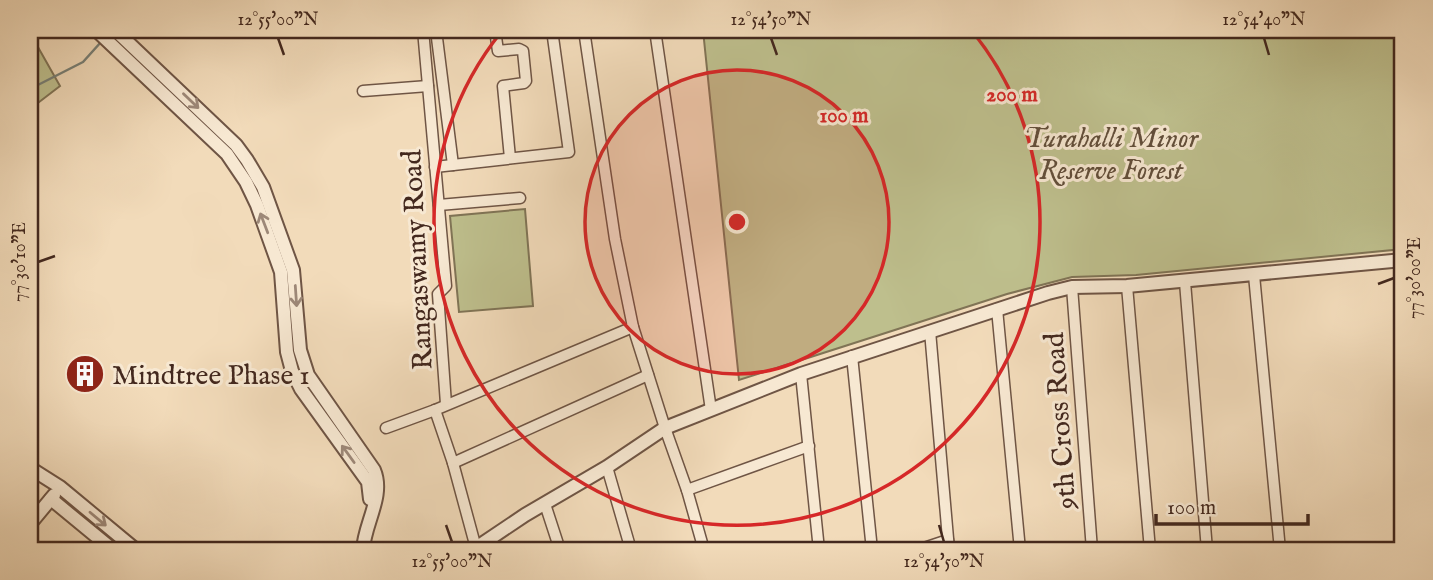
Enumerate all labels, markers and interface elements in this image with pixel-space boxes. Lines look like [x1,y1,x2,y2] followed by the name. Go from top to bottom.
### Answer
[237,9,319,32] text: 12°55'00"N
[731,9,812,32] text: 12°54'50"N
[1222,9,1306,32] text: 12°54'40"N
[986,82,1038,109] text: 200 m
[182,93,199,110] one-way arrow
[819,103,869,130] text: 100 m
[1024,122,1199,189] park label: Turahalli Minor Reserve Forest
[395,149,442,371] street label: Rangaswamy Road
[725,210,749,234] centre of rings
[257,213,270,235] one-way arrow
[9,222,32,302] text: 77°30'10"E
[1404,237,1427,319] text: 77°30'00"E
[290,284,303,307] one-way arrow
[1038,331,1085,511] street label: 9th Cross Road
[64,353,106,395] building icon: Mindtree Phase 1
[112,359,310,394] place label: Mindtree Phase 1
[341,445,356,464] one-way arrow
[1156,482,1309,526] scale bar
[1167,495,1216,522] text: 100 m
[88,511,106,526] one-way arrow
[411,551,493,574] text: 12°55'00"N
[904,551,985,574] text: 12°54'50"N

